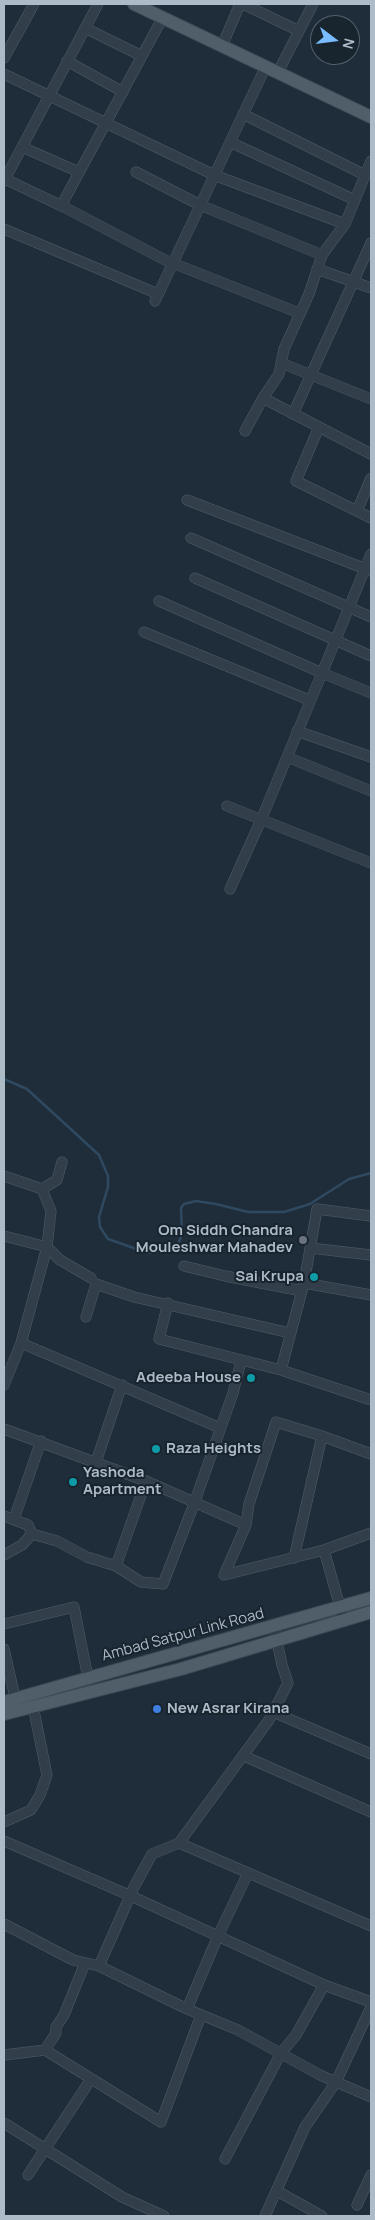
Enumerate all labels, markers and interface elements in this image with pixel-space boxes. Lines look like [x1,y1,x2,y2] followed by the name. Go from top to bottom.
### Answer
[310,15,360,65] north arrow
[339,36,359,51] text: N
[136,1222,293,1257] place label: Om Siddh Chandra Mouleshwar Mahadev
[297,1234,309,1246] marker: Om Siddh Chandra Mouleshwar Mahadev
[235,1268,304,1286] place label: Sai Krupa
[308,1271,320,1283] marker: Sai Krupa
[136,1369,241,1387] place label: Adeeba House
[245,1372,257,1384] marker: Adeeba House
[166,1440,261,1458] place label: Raza Heights
[150,1443,162,1455] marker: Raza Heights
[83,1464,161,1499] place label: Yashoda Apartment
[67,1476,79,1488] marker: Yashoda Apartment
[100,1605,266,1665] street label: Ambad Satpur Link Road
[167,1700,290,1718] place label: New Asrar Kirana
[151,1703,163,1715] marker: New Asrar Kirana

